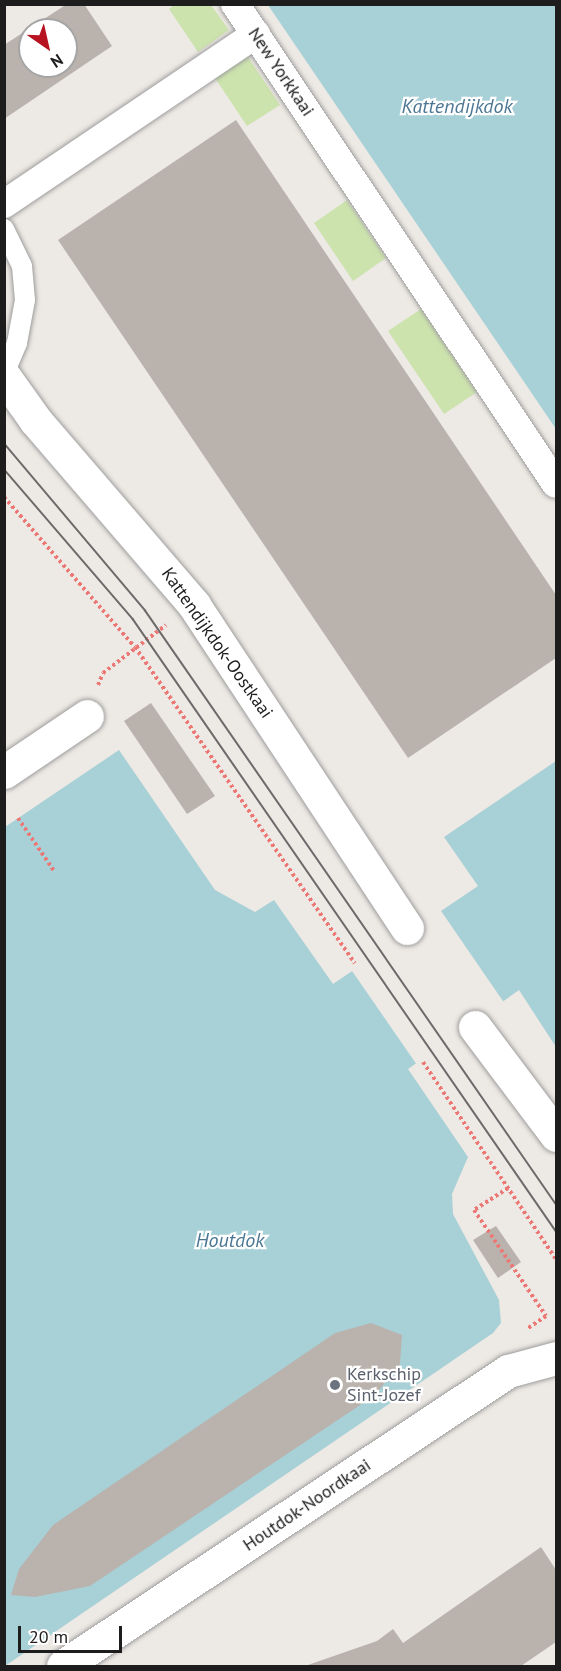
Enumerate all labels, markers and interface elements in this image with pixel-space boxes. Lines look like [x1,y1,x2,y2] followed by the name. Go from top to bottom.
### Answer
[18,18,78,78] north arrow
[243,23,319,121] street label: New Yorkkaai
[47,50,67,72] text: N
[402,94,512,118] water label: Kattendijkdok
[157,564,277,722] street label: Kattendijkdok-Oostkaai
[196,1228,264,1252] water label: Houtdok
[347,1364,421,1406] place label: Kerkschip Sint-Jozef
[328,1378,342,1392] marker: Kerkschip Sint-Jozef
[239,1454,375,1556] street label: Houtdok-Noordkaai
[21,1614,124,1652] scale bar
[29,1625,68,1648] text: 20 m

